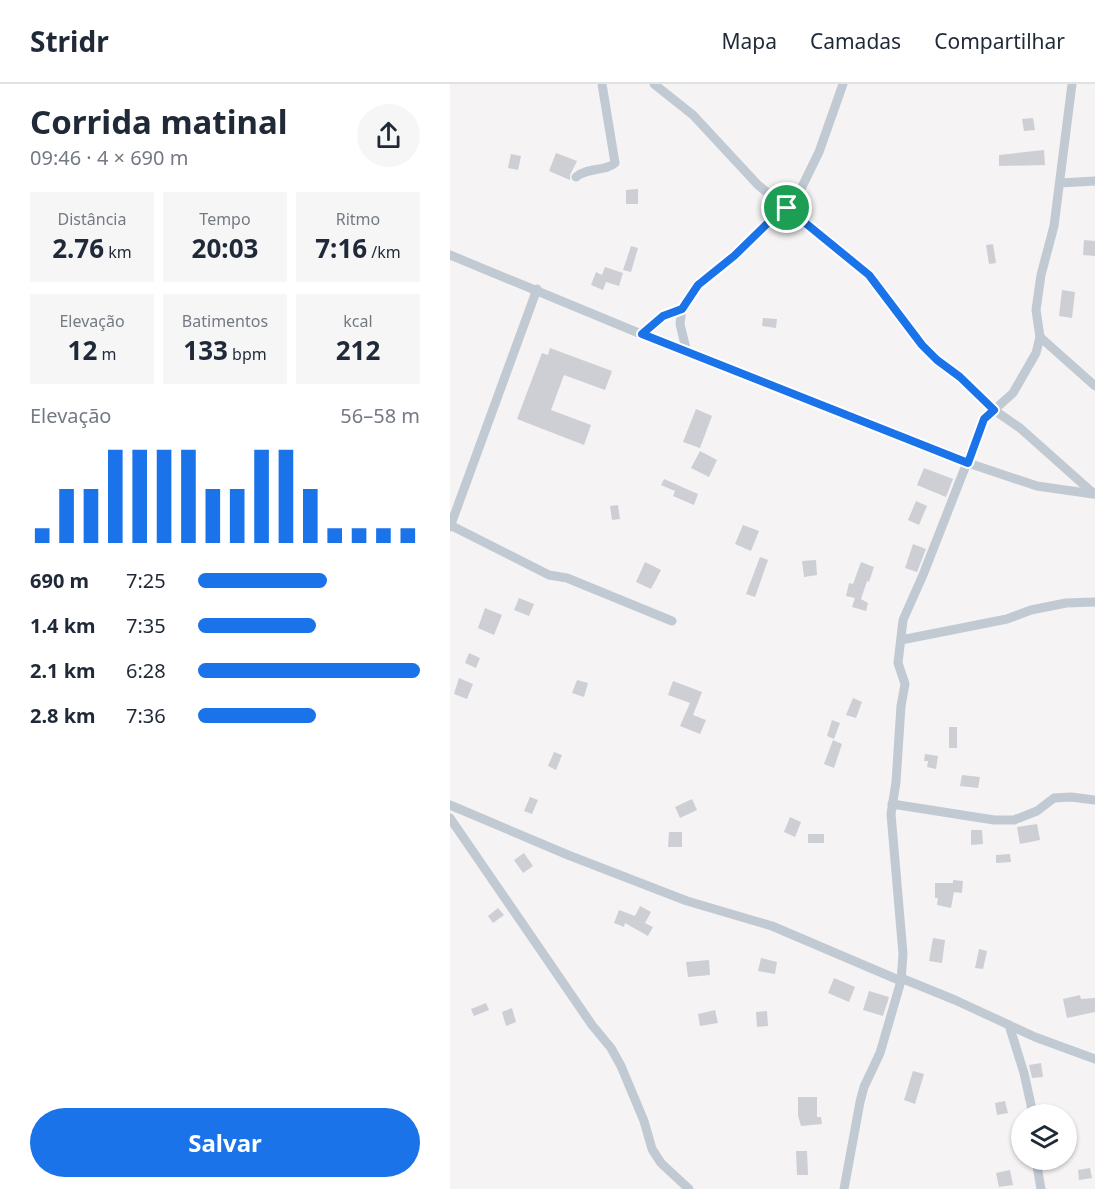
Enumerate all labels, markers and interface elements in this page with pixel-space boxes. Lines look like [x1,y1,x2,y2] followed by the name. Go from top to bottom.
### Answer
[30,22,109,60] text: Stridr
[721,27,777,55] text: Mapa
[810,27,901,55] text: Camadas
[934,27,1065,55] text: Compartilhar
[30,99,288,144] text: Corrida matinal
[357,104,420,167] button: share
[30,144,188,171] text: 09:46 · 4 × 690 m
[761,182,812,233] pin
[770,191,803,224] icon: arrive
[58,208,126,230] text: Distância
[199,208,251,230] text: Tempo
[336,208,380,230] text: Ritmo
[52,230,104,266] text: 2.76
[192,230,258,266] text: 20:03
[315,230,367,266] text: 7:16
[104,241,132,263] text: km
[367,241,401,263] text: /km
[59,310,125,332] text: Elevação
[182,310,268,332] text: Batimentos
[343,310,373,332] text: kcal
[68,332,97,368] text: 12
[183,332,228,368] text: 133
[336,332,380,368] text: 212
[97,343,116,365] text: m
[228,343,267,365] text: bpm
[30,402,111,429] text: Elevação
[340,402,420,429] text: 56–58 m
[30,567,89,594] text: 690 m
[126,567,166,594] text: 7:25
[30,612,96,639] text: 1.4 km
[126,612,166,639] text: 7:35
[30,657,96,684] text: 2.1 km
[126,657,166,684] text: 6:28
[30,702,96,729] text: 2.8 km
[126,702,166,729] text: 7:36
[1011,1104,1077,1170] map controls
[1011,1104,1077,1170] button: layers
[30,1108,420,1177] button: Salvar

